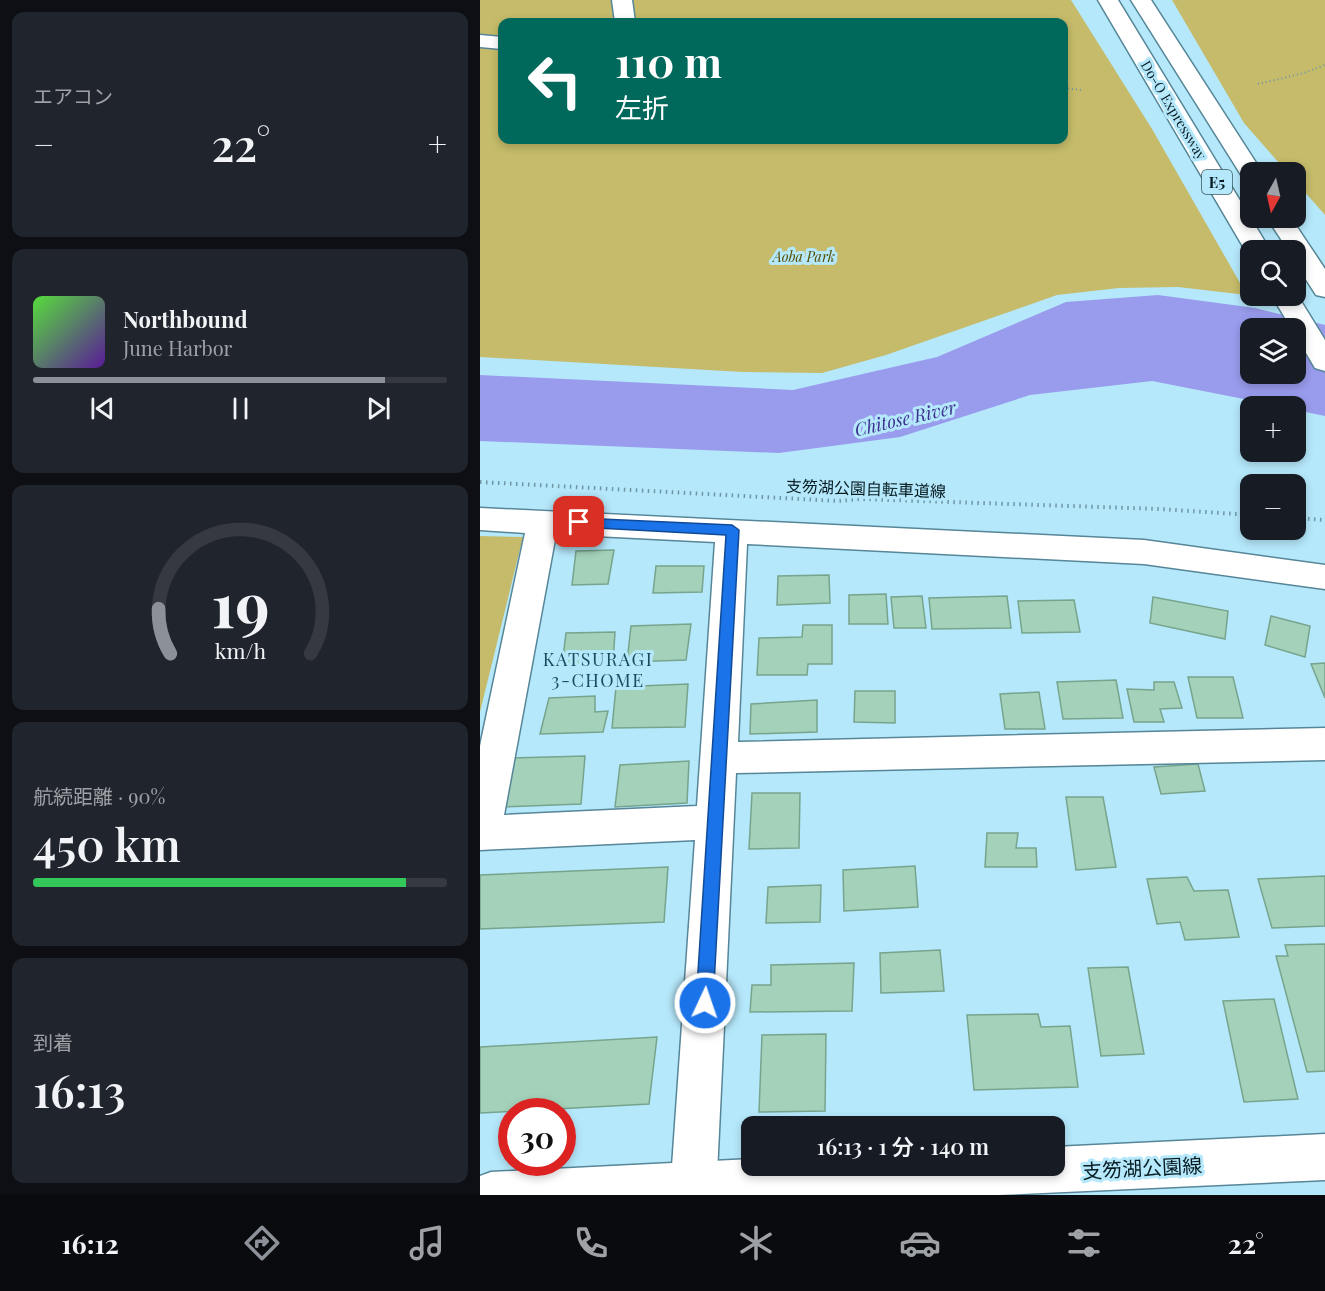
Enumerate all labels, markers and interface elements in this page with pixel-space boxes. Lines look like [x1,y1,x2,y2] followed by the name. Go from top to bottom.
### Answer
[615,33,722,89] text: 110 m
[516,42,594,120] icon: left
[1137,57,1211,163] street label: Do-O Expressway
[33,82,113,109] text: エアコン
[615,89,669,125] text: 左折
[211,113,271,173] text: 22°
[33,121,54,165] text: −
[428,121,447,165] text: +
[1240,162,1306,228] north arrow
[1240,162,1306,540] map controls
[1202,170,1232,194] road number: E5
[1240,240,1306,306] button: search
[771,247,835,266] park label: Aoba Park
[123,304,248,334] text: Northbound
[1240,318,1306,384] button: layers
[123,334,233,361] text: June Harbor
[86,392,119,425] icon: previous
[224,392,257,425] icon: pause
[362,392,395,425] icon: next
[852,394,959,441] water label: Chitose River
[1240,396,1306,462] button: +
[1240,474,1306,540] button: −
[786,475,946,501] street label: 支笏湖公園自転車道線
[553,496,604,547] pin
[562,505,595,538] icon: arrive
[211,561,269,645] text: 19
[214,637,266,665] text: km/h
[543,647,653,692] district label: KATSURAGI 3-CHOME
[33,782,165,809] text: 航続距離 · 90%
[33,813,181,873] text: 450 km
[673,971,737,1035] position arrow
[33,1028,73,1055] text: 到着
[33,1059,125,1119] text: 16:13
[498,1098,576,1176] speed limit sign: 30
[817,1131,989,1161] text: 16:13 · 1 分 · 140 m
[1081,1150,1203,1184] street label: 支笏湖公園線
[241,1222,283,1264] icon: directions
[406,1222,448,1264] icon: music
[570,1222,612,1264] icon: phone
[735,1222,777,1264] icon: climate
[899,1222,941,1264] icon: car
[1063,1222,1105,1264] icon: filters
[61,1225,119,1261] text: 16:12
[1228,1225,1264,1261] text: 22°

